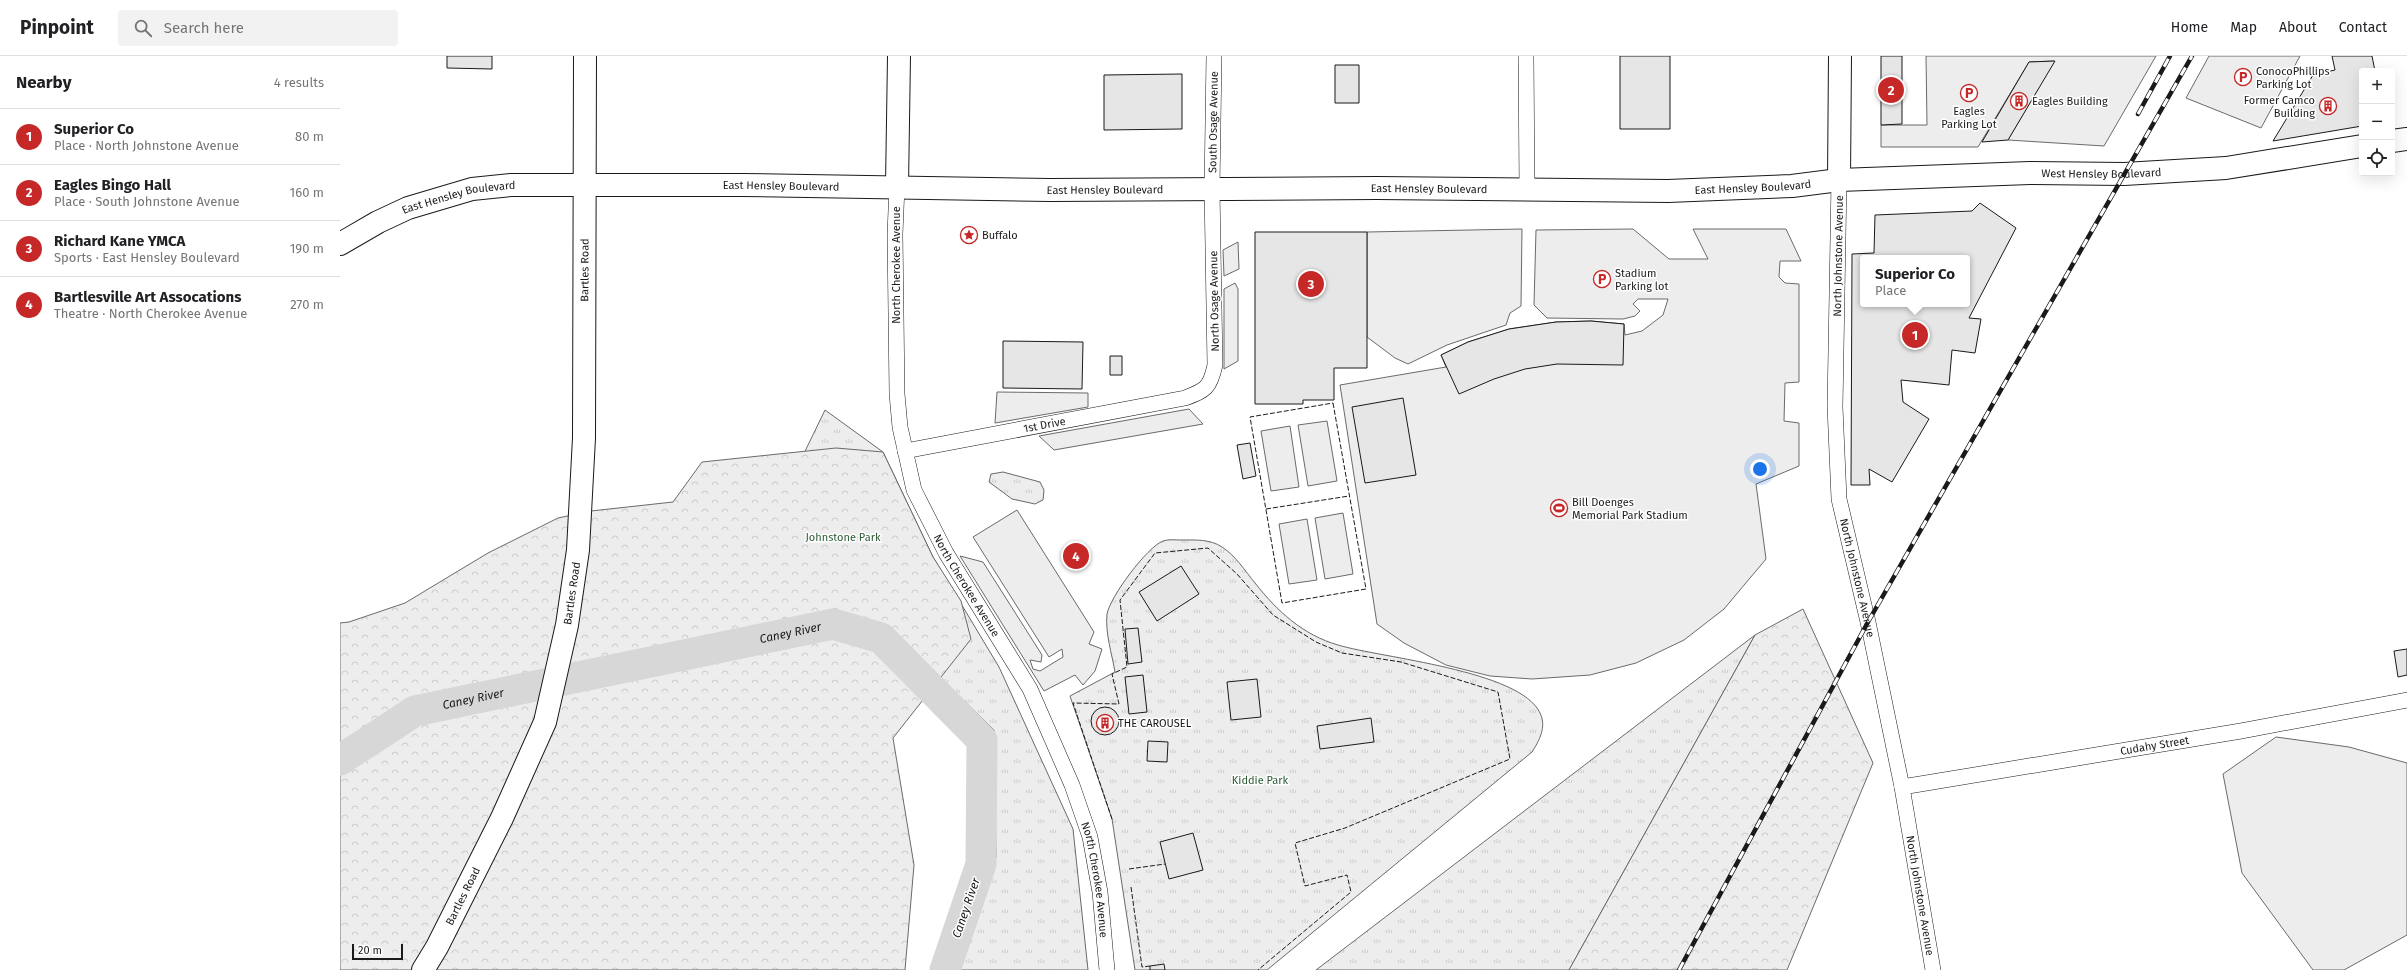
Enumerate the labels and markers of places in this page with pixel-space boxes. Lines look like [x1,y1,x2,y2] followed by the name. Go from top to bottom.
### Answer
[2256,65,2330,91] place label: ConocoPhillips Parking Lot
[2233,67,2253,87] parking icon: ConocoPhillips Parking Lot
[1878,75,1904,105] pin: 2
[1959,83,1979,103] parking icon: Eagles Parking Lot
[2009,91,2029,111] building icon: Eagles Building
[2244,94,2315,120] place label: Former Camco Building
[2032,95,2108,108] place label: Eagles Building
[2318,96,2338,116] building icon: Former Camco Building
[1941,105,1997,131] place label: Eagles Parking Lot
[959,225,979,245] place icon: Buffalo
[982,229,1018,242] place label: Buffalo
[1615,267,1668,293] place label: Stadium Parking lot
[1298,269,1324,299] pin: 3
[1592,269,1612,289] parking icon: Stadium Parking lot
[1902,320,1928,350] pin: 1
[1572,496,1688,522] place label: Bill Doenges Memorial Park Stadium
[1549,498,1569,518] sports icon: Bill Doenges Memorial Park Stadium
[1063,541,1089,571] pin: 4
[1095,713,1115,733] building icon: THE CAROUSEL
[1118,717,1192,730] place label: THE CAROUSEL

